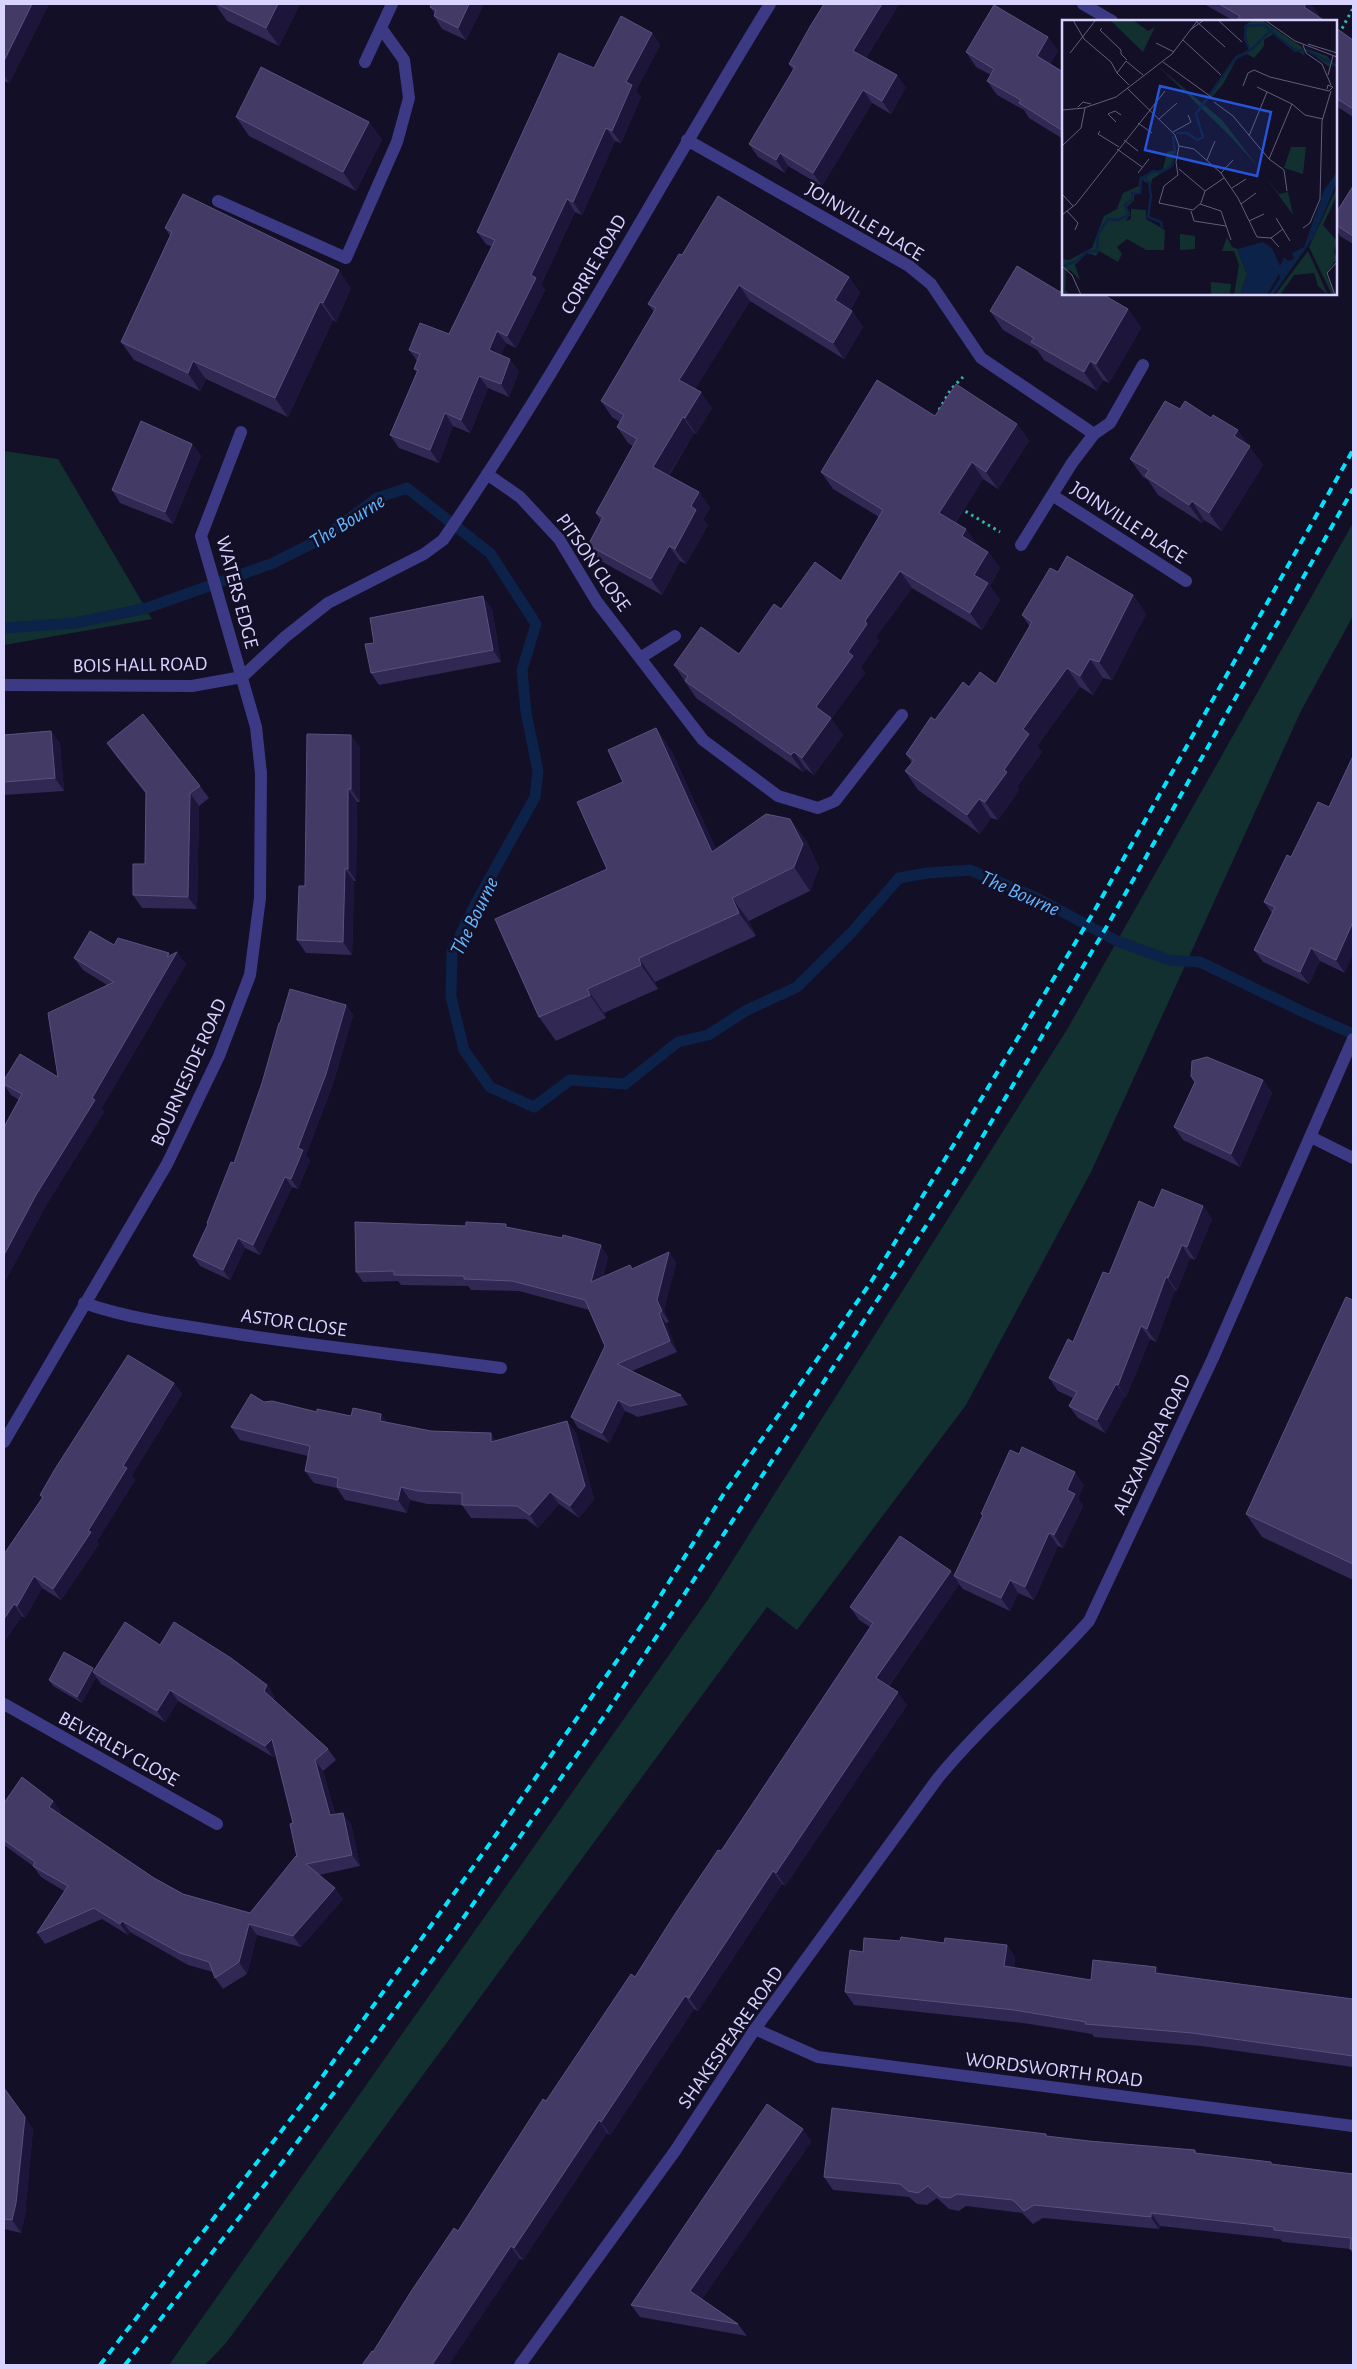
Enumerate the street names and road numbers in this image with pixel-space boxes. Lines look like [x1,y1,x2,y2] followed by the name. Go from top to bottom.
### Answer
[802,179,927,265] street label: JOINVILLE PLACE
[557,211,630,318] street label: CORRIE ROAD
[1067,478,1190,568] street label: JOINVILLE PLACE
[552,510,634,615] street label: PITSON CLOSE
[212,534,262,651] street label: WATERS EDGE
[73,654,208,676] street label: BOIS HALL ROAD
[147,996,230,1149] street label: BOURNESIDE ROAD
[240,1306,348,1340] street label: ASTOR CLOSE
[1109,1371,1195,1518] street label: ALEXANDRA ROAD
[55,1708,182,1790] street label: BEVERLEY CLOSE
[674,1963,787,2112] street label: SHAKESPEARE ROAD
[964,2049,1144,2091] street label: WORDSWORTH ROAD

